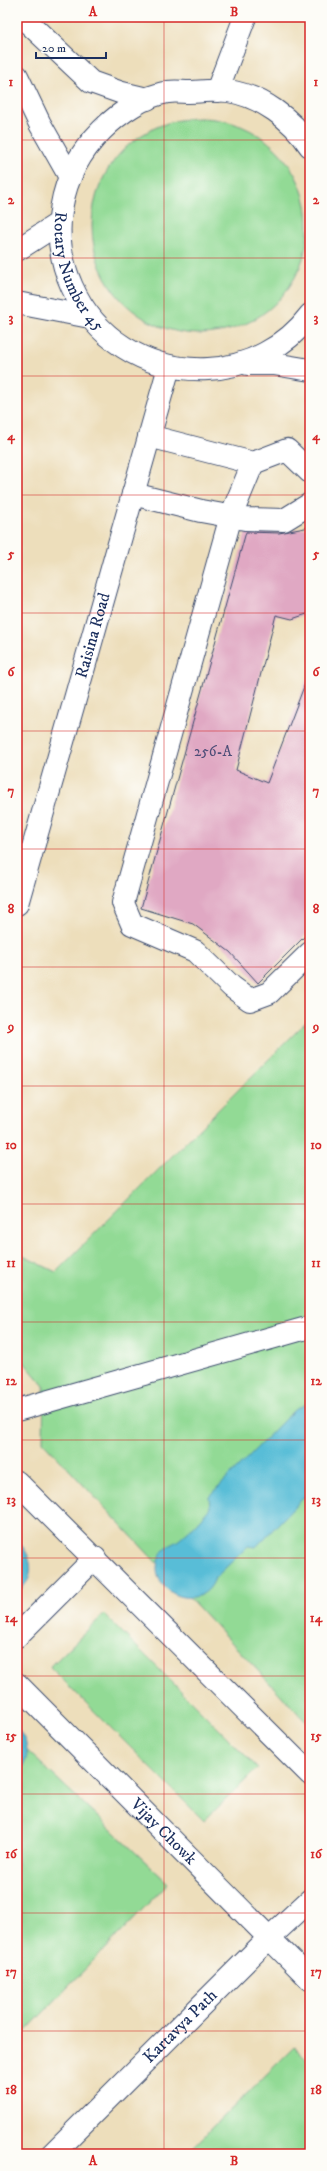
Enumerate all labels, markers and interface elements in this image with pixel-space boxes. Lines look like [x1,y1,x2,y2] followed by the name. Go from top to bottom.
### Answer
[88,4,98,20] text: A
[230,4,238,20] text: B
[36,34,106,60] scale bar
[42,41,66,56] text: 20 m
[9,74,14,90] text: 1
[314,74,319,90] text: 1
[8,192,15,208] text: 2
[313,192,320,208] text: 2
[49,211,109,337] street label: Rotary Number 45
[9,310,14,326] text: 3
[314,310,319,326] text: 3
[6,428,15,445] text: 4
[311,428,320,445] text: 4
[7,546,15,562] text: 5
[312,546,320,562] text: 5
[70,590,116,681] street label: Raisina Road
[8,664,16,680] text: 6
[313,664,321,680] text: 6
[194,742,233,761] house number: 256-A
[8,783,15,799] text: 7
[313,783,320,799] text: 7
[8,901,15,917] text: 8
[313,901,320,917] text: 8
[7,1019,14,1035] text: 9
[312,1019,319,1035] text: 9
[5,1137,17,1153] text: 10
[310,1137,322,1153] text: 10
[6,1255,16,1271] text: 11
[311,1255,321,1271] text: 11
[5,1373,17,1389] text: 12
[310,1373,322,1389] text: 12
[6,1492,16,1508] text: 13
[311,1492,321,1508] text: 13
[5,1610,18,1627] text: 14
[310,1610,323,1627] text: 14
[5,1728,17,1744] text: 15
[310,1728,322,1744] text: 15
[125,1793,202,1870] street label: Vijay Chowk
[5,1846,18,1862] text: 16
[310,1846,323,1862] text: 16
[5,1964,17,1980] text: 17
[310,1964,322,1980] text: 17
[138,1985,222,2068] street label: Kartavya Path
[5,2082,17,2098] text: 18
[310,2082,322,2098] text: 18
[88,2153,98,2169] text: A
[230,2153,238,2169] text: B

